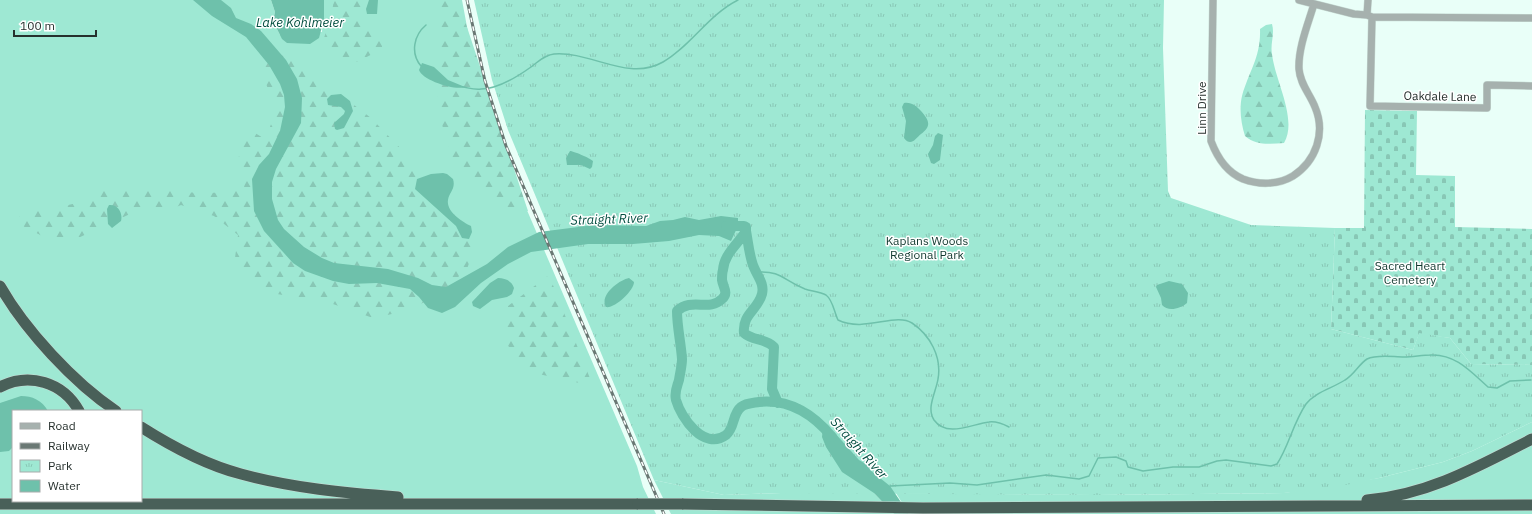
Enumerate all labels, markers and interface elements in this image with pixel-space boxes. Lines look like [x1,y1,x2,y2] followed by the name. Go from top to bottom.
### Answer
[14,12,96,38] scale bar
[256,14,345,31] water label: Lake Kohlmeier
[20,18,55,33] text: 100 m
[1194,81,1209,135] street label: Linn Drive
[1403,88,1477,104] street label: Oakdale Lane
[570,209,649,229] water label: Straight River
[886,233,969,262] park label: Kaplans Woods Regional Park
[1375,258,1445,287] park label: Sacred Heart Cemetery
[12,410,142,502] legend
[827,413,892,483] water label: Straight River
[48,418,76,433] text: Road
[48,438,90,453] text: Railway
[48,458,73,473] text: Park
[48,478,81,493] text: Water

